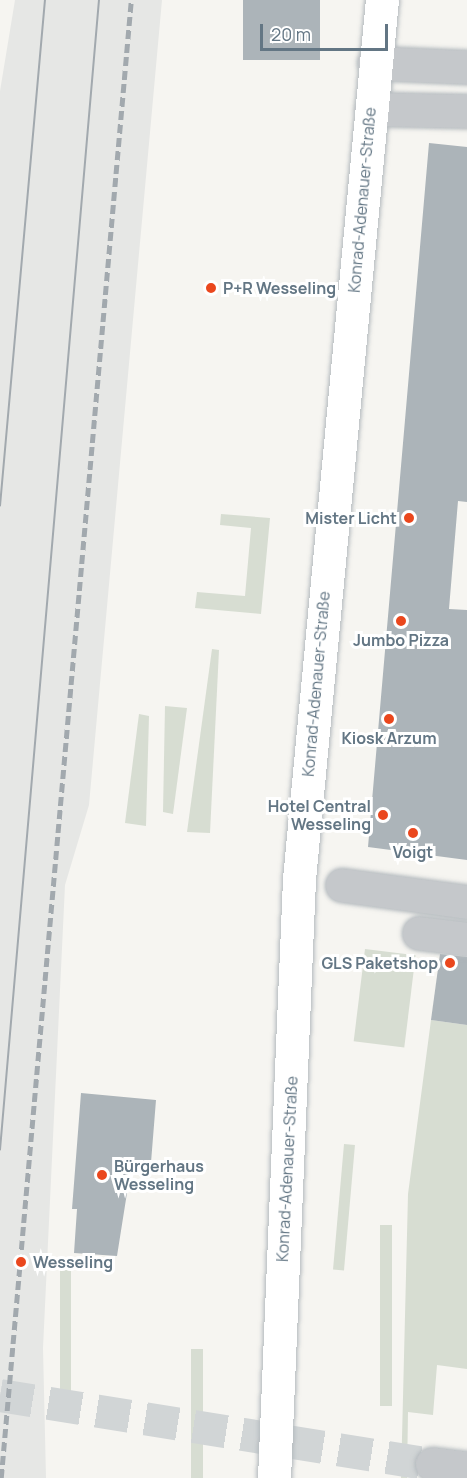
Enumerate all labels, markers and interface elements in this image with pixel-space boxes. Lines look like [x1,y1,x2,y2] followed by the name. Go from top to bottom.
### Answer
[263,12,390,50] scale bar
[271,22,311,46] text: 20 m
[344,106,380,294] street label: Konrad-Adenauer-Straße
[223,278,336,298] place label: P+R Wesseling
[204,281,218,295] marker: P+R Wesseling
[305,508,397,528] place label: Mister Licht
[402,511,416,525] marker: Mister Licht
[298,590,334,778] street label: Konrad-Adenauer-Straße
[394,614,408,628] marker: Jumbo Pizza
[353,630,449,650] place label: Jumbo Pizza
[382,712,396,726] marker: Kiosk Arzum
[341,728,437,748] place label: Kiosk Arzum
[268,796,371,834] place label: Hotel Central Wesseling
[376,808,390,822] marker: Hotel Central Wesseling
[406,826,420,840] marker: Voigt
[393,842,433,862] place label: Voigt
[321,953,438,973] place label: GLS Paketshop
[443,956,457,970] marker: GLS Paketshop
[273,1076,301,1262] street label: Konrad-Adenauer-Straße
[114,1156,204,1194] place label: Bürgerhaus Wesseling
[95,1168,109,1182] marker: Bürgerhaus Wesseling
[33,1252,113,1272] place label: Wesseling
[14,1255,28,1269] marker: Wesseling

